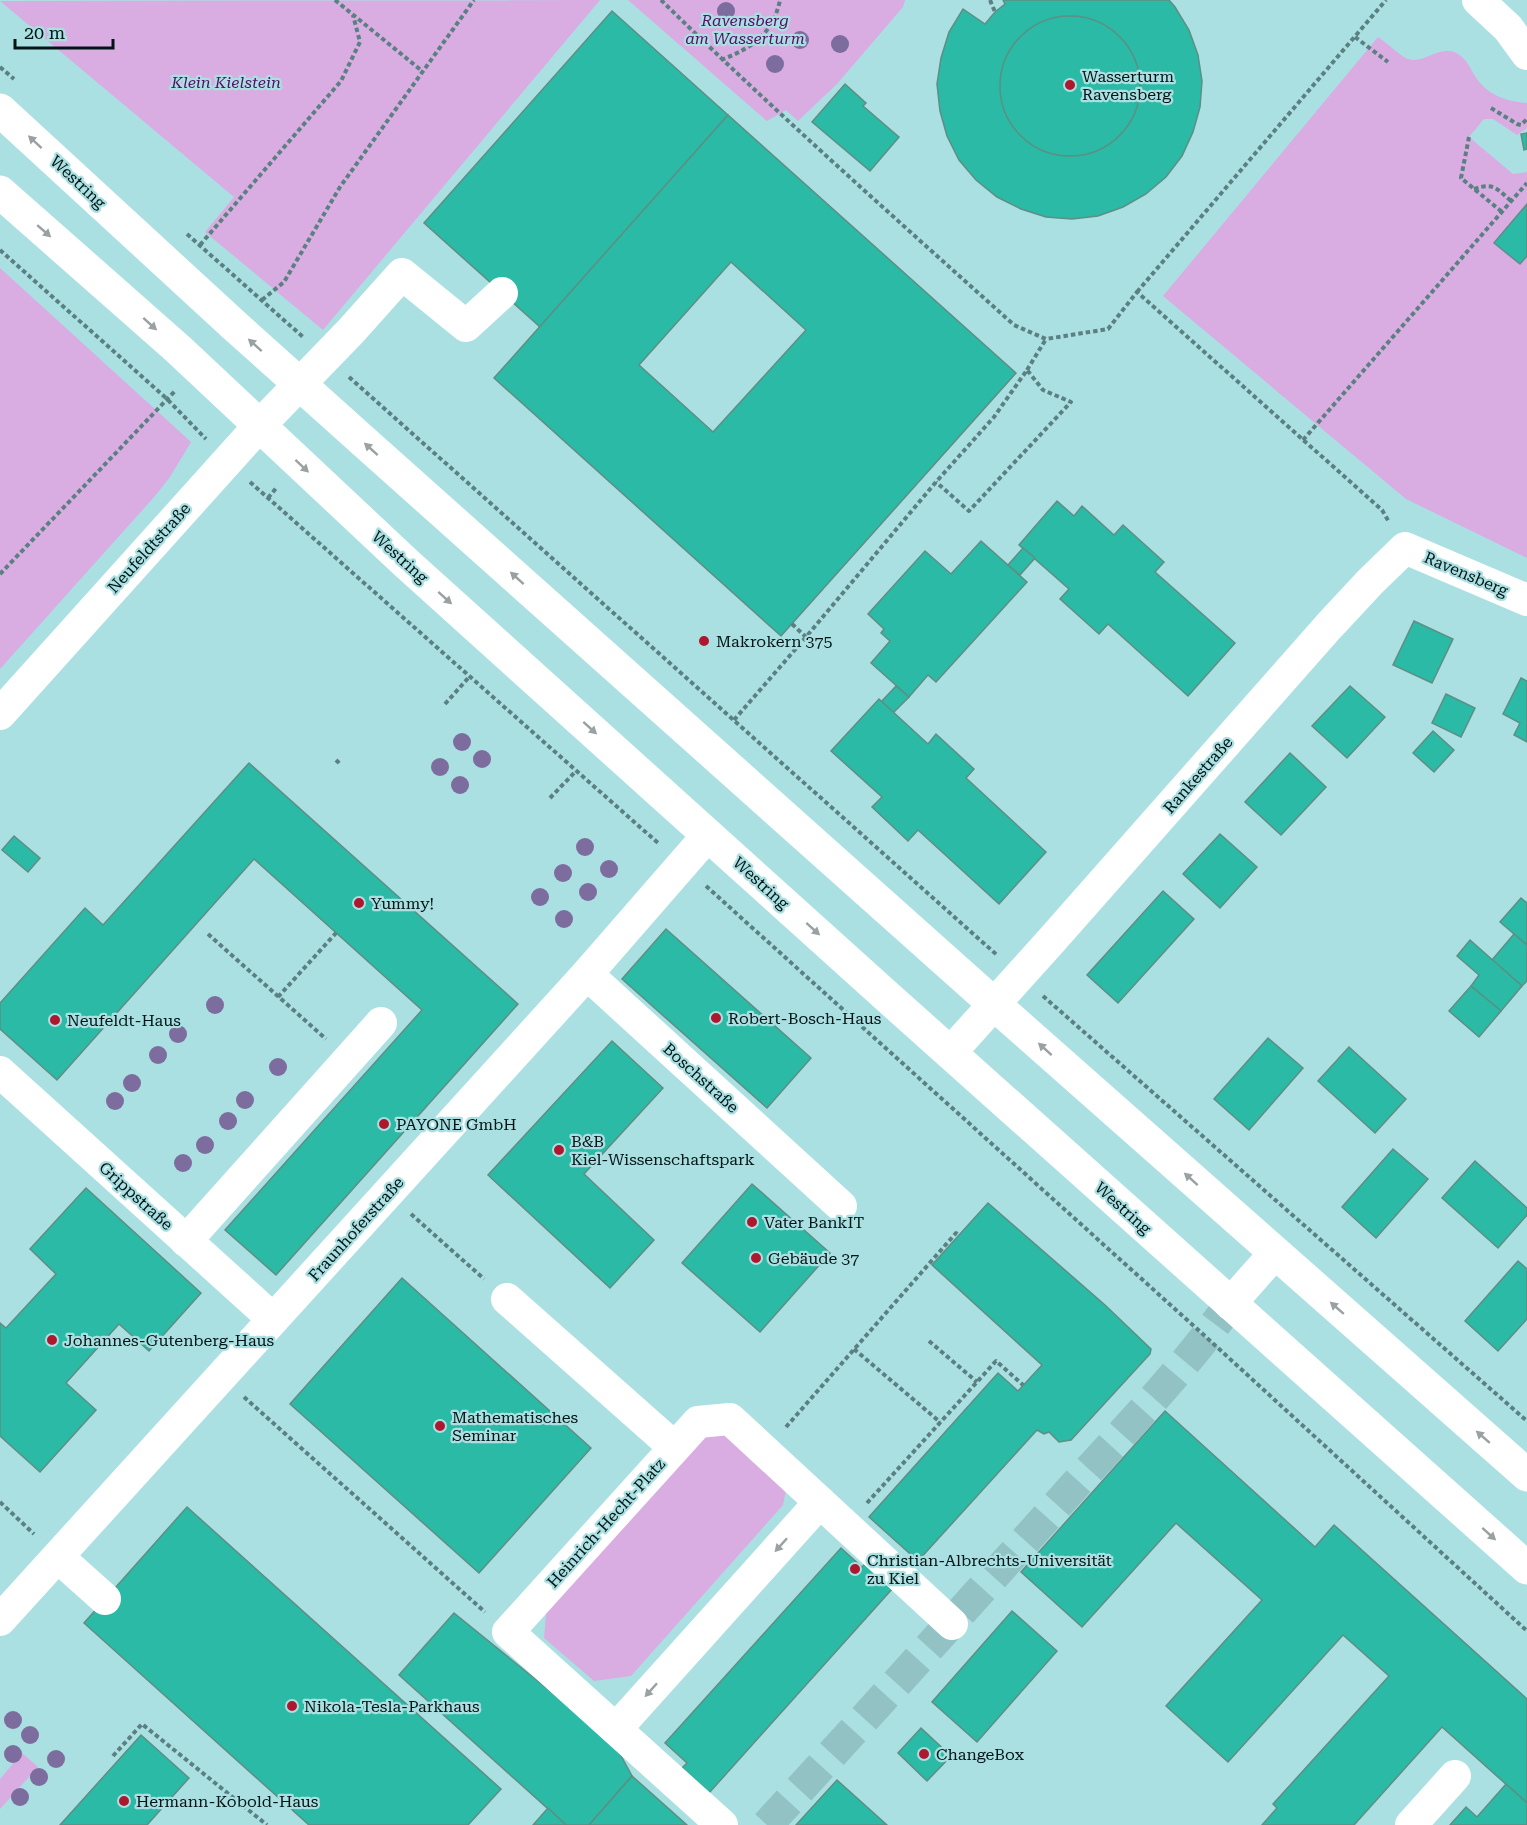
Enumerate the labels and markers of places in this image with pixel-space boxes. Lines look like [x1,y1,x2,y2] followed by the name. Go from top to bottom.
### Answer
[1082,67,1174,104] place label: Wasserturm Ravensberg
[1063,78,1077,92] marker: Wasserturm Ravensberg
[716,632,832,651] place label: Makrokern 375
[697,634,711,648] marker: Makrokern 375
[371,894,434,913] place label: Yummy!
[352,896,366,910] marker: Yummy!
[728,1009,882,1028] place label: Robert-Bosch-Haus
[67,1011,181,1030] place label: Neufeldt-Haus
[709,1011,723,1025] marker: Robert-Bosch-Haus
[48,1013,62,1027] marker: Neufeldt-Haus
[396,1115,517,1134] place label: PAYONE GmbH
[377,1117,391,1131] marker: PAYONE GmbH
[571,1132,755,1169] place label: B&B Kiel-Wissenschaftspark
[552,1143,566,1157] marker: B&B Kiel-Wissenschaftspark
[764,1213,864,1232] place label: Vater BankIT
[745,1215,759,1229] marker: Vater BankIT
[768,1249,859,1268] place label: Gebäude 37
[749,1251,763,1265] marker: Gebäude 37
[64,1331,275,1350] place label: Johannes-Gutenberg-Haus
[45,1333,59,1347] marker: Johannes-Gutenberg-Haus
[452,1408,579,1445] place label: Mathematisches Seminar
[433,1419,447,1433] marker: Mathematisches Seminar
[867,1551,1112,1588] place label: Christian-Albrechts-Universität zu Kiel
[848,1562,862,1576] marker: Christian-Albrechts-Universität zu Kiel
[304,1697,480,1716] place label: Nikola-Tesla-Parkhaus
[285,1699,299,1713] marker: Nikola-Tesla-Parkhaus
[936,1745,1025,1764] place label: ChangeBox
[917,1747,931,1761] marker: ChangeBox
[136,1792,319,1811] place label: Hermann-Kobold-Haus
[117,1794,131,1808] marker: Hermann-Kobold-Haus

